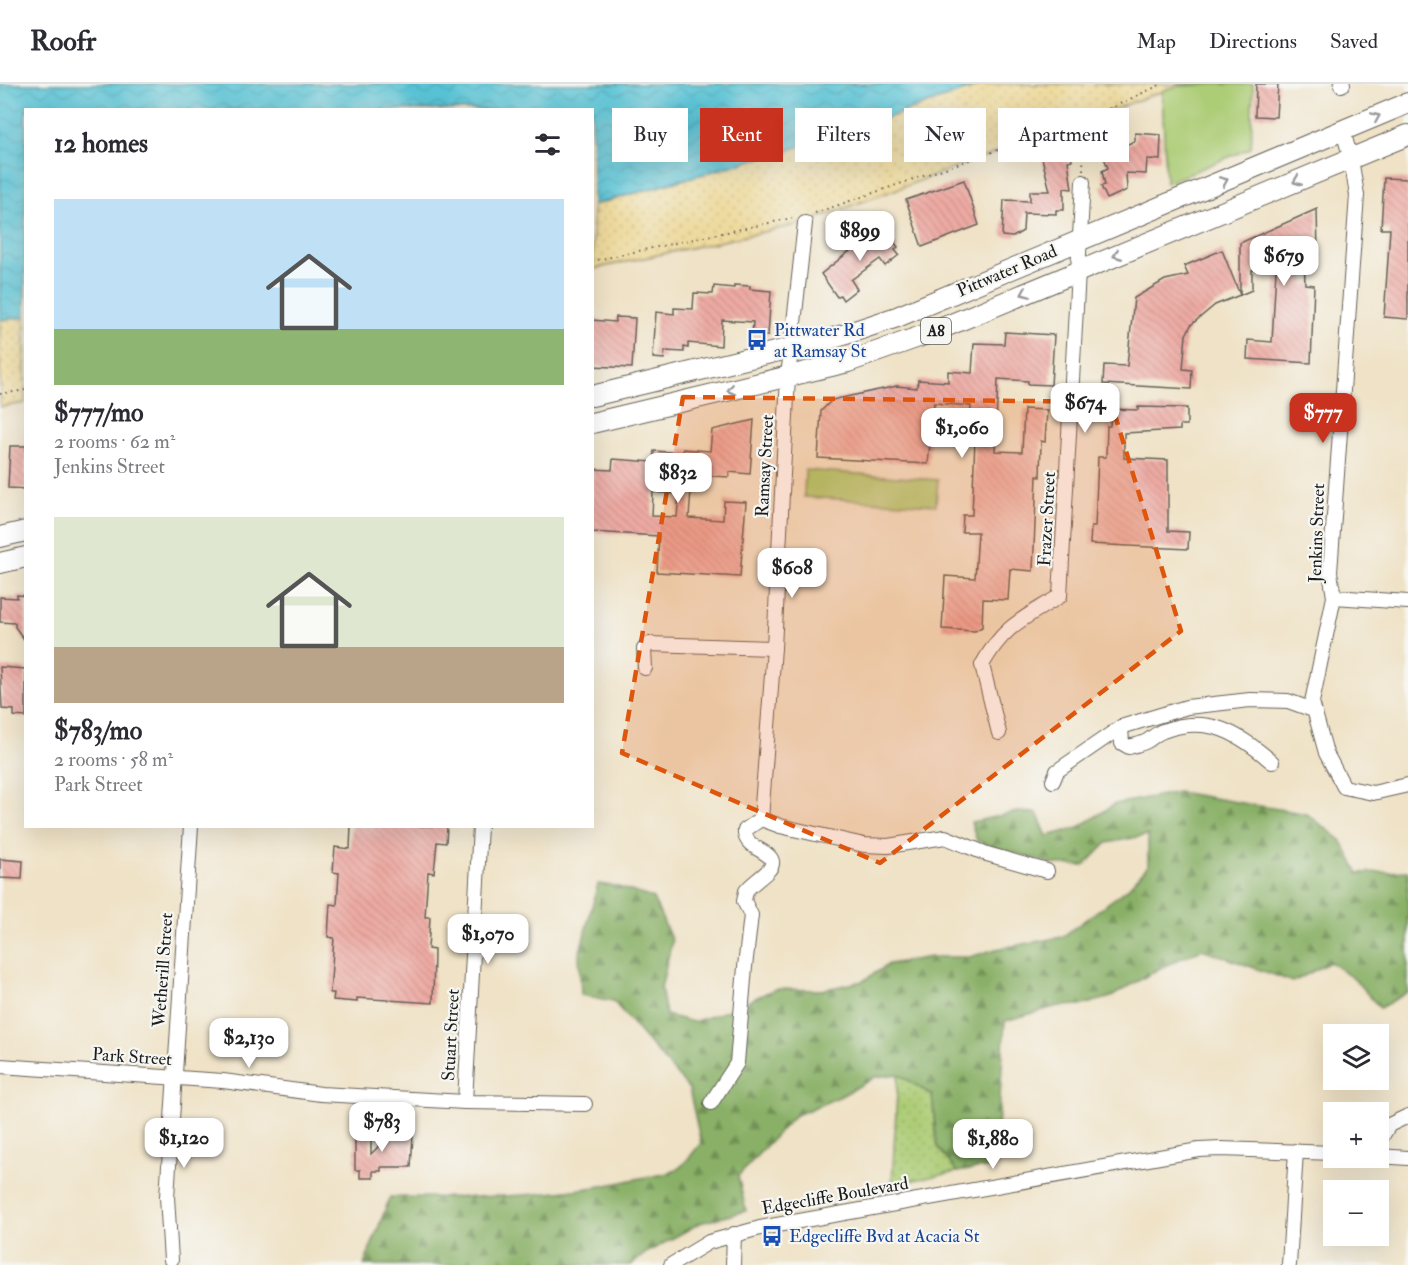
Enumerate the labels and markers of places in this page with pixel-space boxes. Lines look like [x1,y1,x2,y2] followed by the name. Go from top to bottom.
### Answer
[824,211,896,262] pin: $899
[1248,236,1320,287] pin: $679
[774,319,866,363] place label: Pittwater Rd at Ramsay St
[745,328,769,352] bus stop icon: Pittwater Rd at Ramsay St
[1049,383,1121,434] pin: $674
[1287,393,1359,444] pin: $777
[913,408,1011,459] pin: $1,060
[642,453,714,504] pin: $832
[756,548,828,599] pin: $608
[439,914,537,965] pin: $1,070
[200,1018,298,1069] pin: $2,130
[346,1102,418,1153] pin: $783
[135,1118,233,1169] pin: $1,120
[944,1119,1042,1170] pin: $1,880
[760,1224,784,1248] bus stop icon: Edgecliffe Bvd at Acacia St
[789,1225,980,1248] place label: Edgecliffe Bvd at Acacia St

